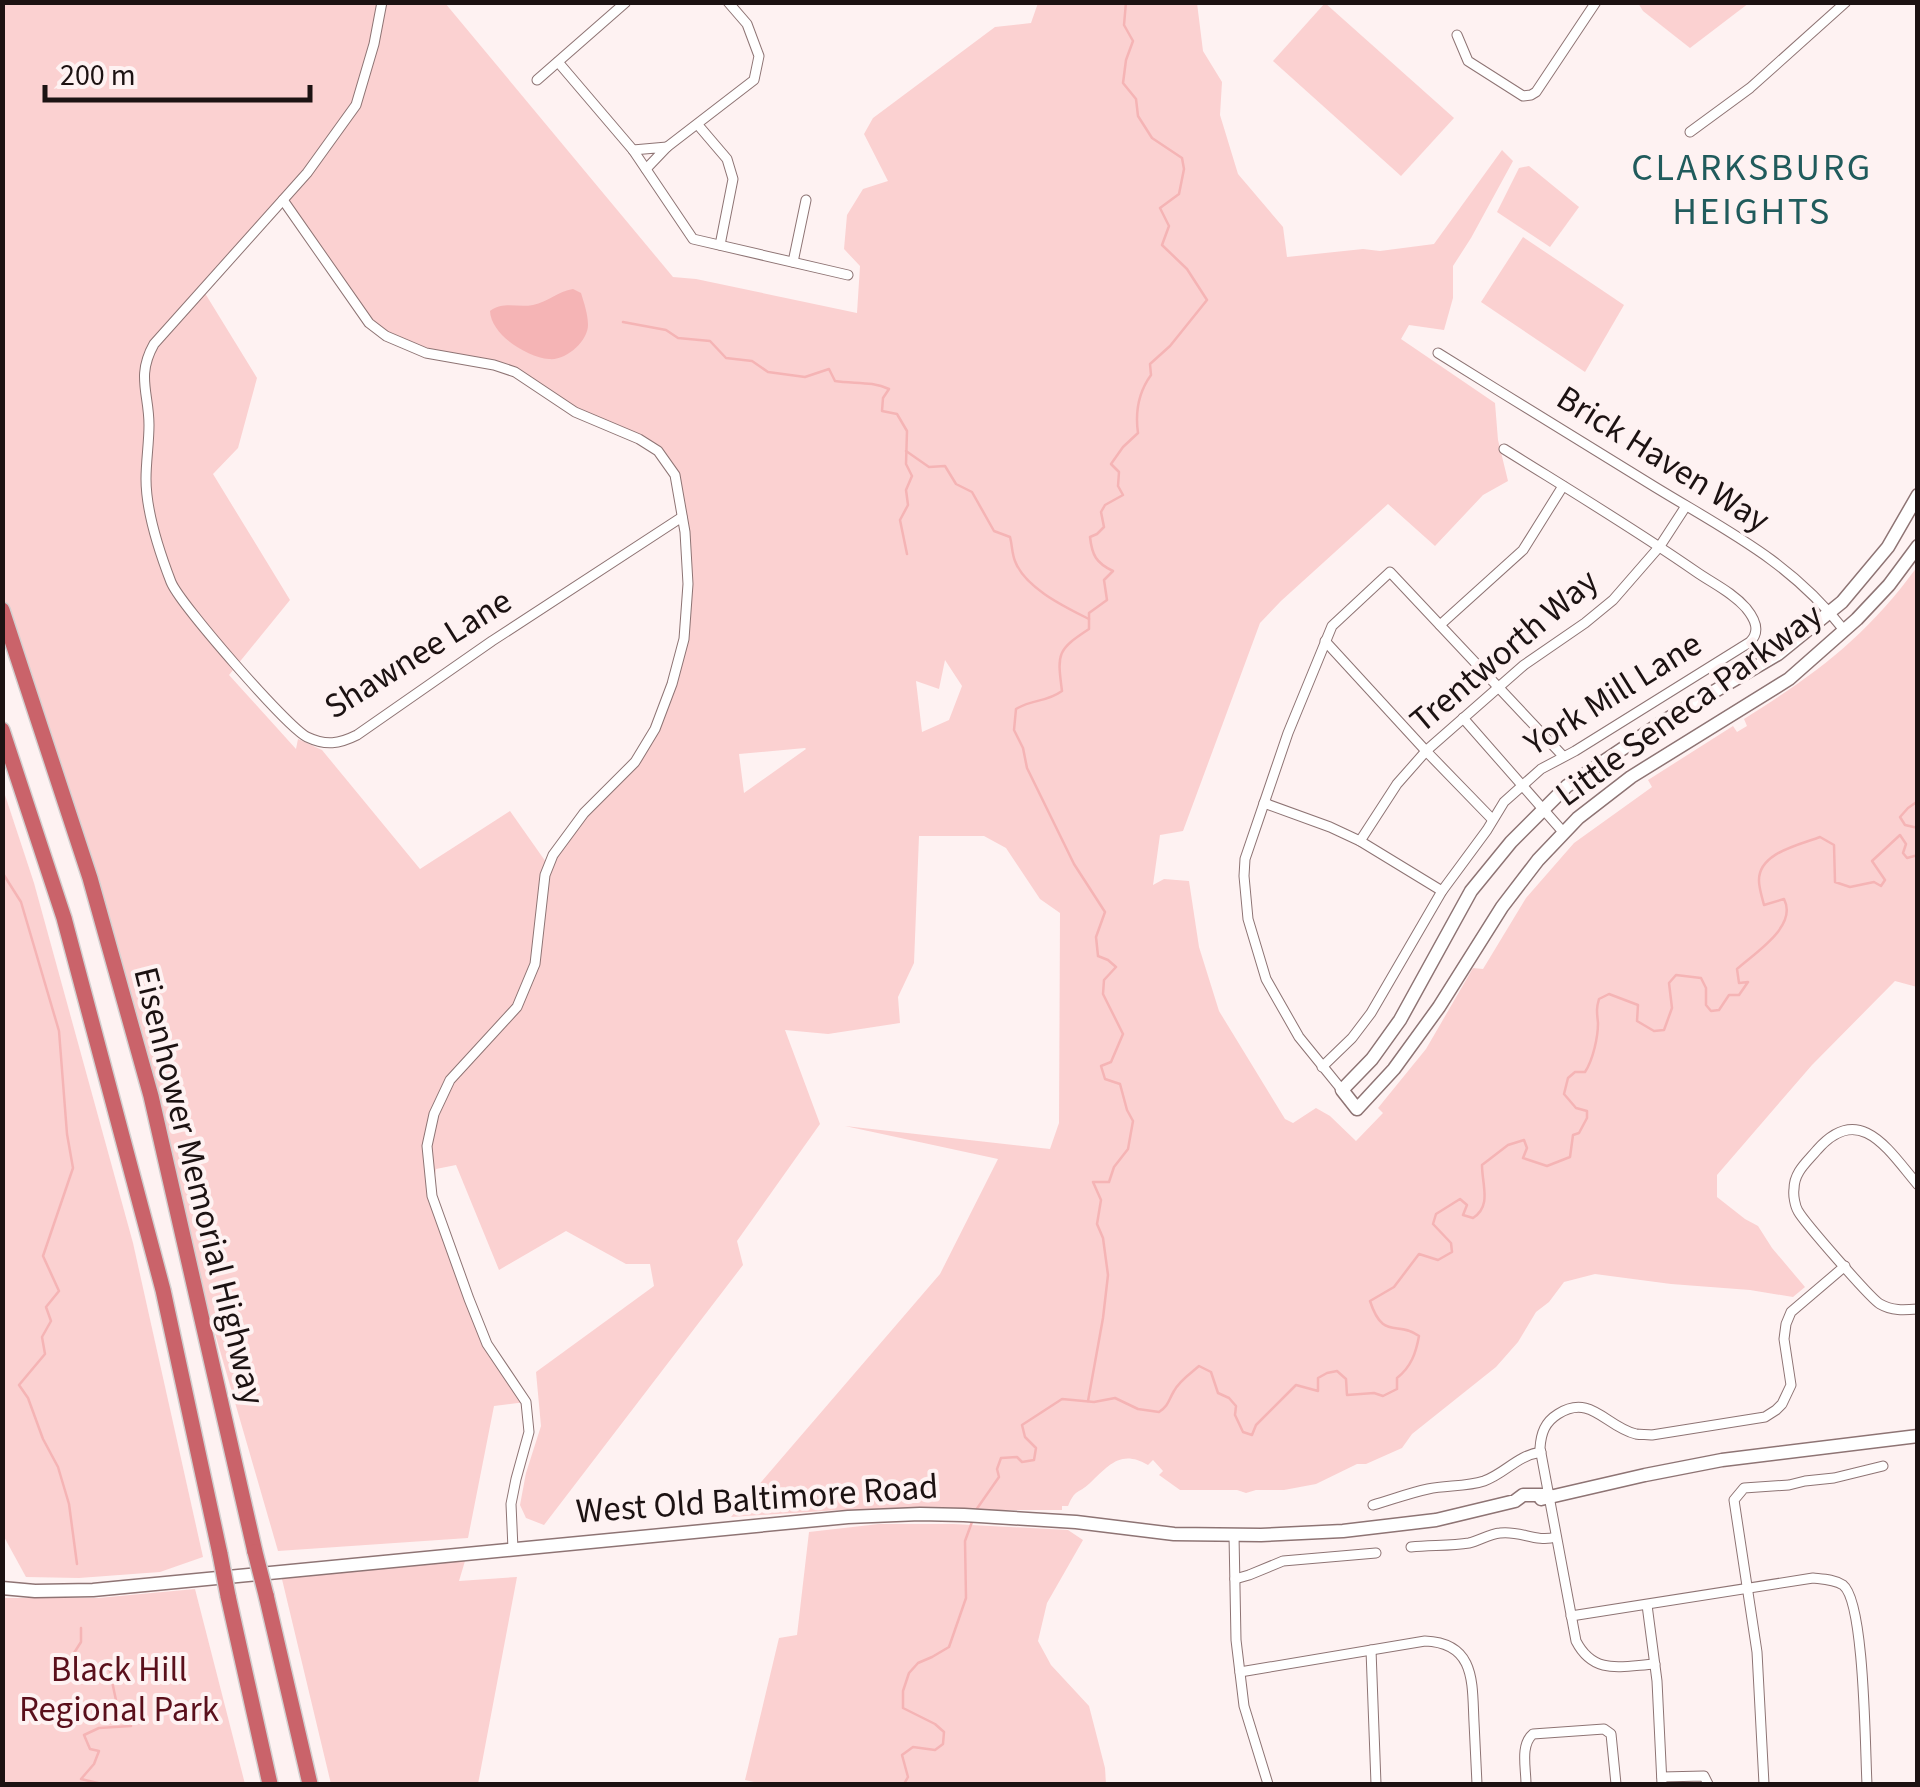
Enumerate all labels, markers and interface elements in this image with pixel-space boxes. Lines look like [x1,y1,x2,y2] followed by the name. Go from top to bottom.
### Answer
[45,40,310,102] scale bar
[60,54,136,97] text: 200 m
[1631,141,1873,239] district label: CLARKSBURG HEIGHTS
[1547,373,1779,545] street label: Brick Haven Way
[1399,557,1609,745] street label: Trentworth Way
[315,576,521,732] street label: Shawnee Lane
[1545,591,1833,819] street label: Little Seneca Parkway
[1514,620,1711,769] street label: York Mill Lane
[120,962,278,1410] street label: Eisenhower Memorial Highway
[574,1461,940,1537] street label: West Old Baltimore Road
[19,1645,220,1735] park label: Black Hill Regional Park

